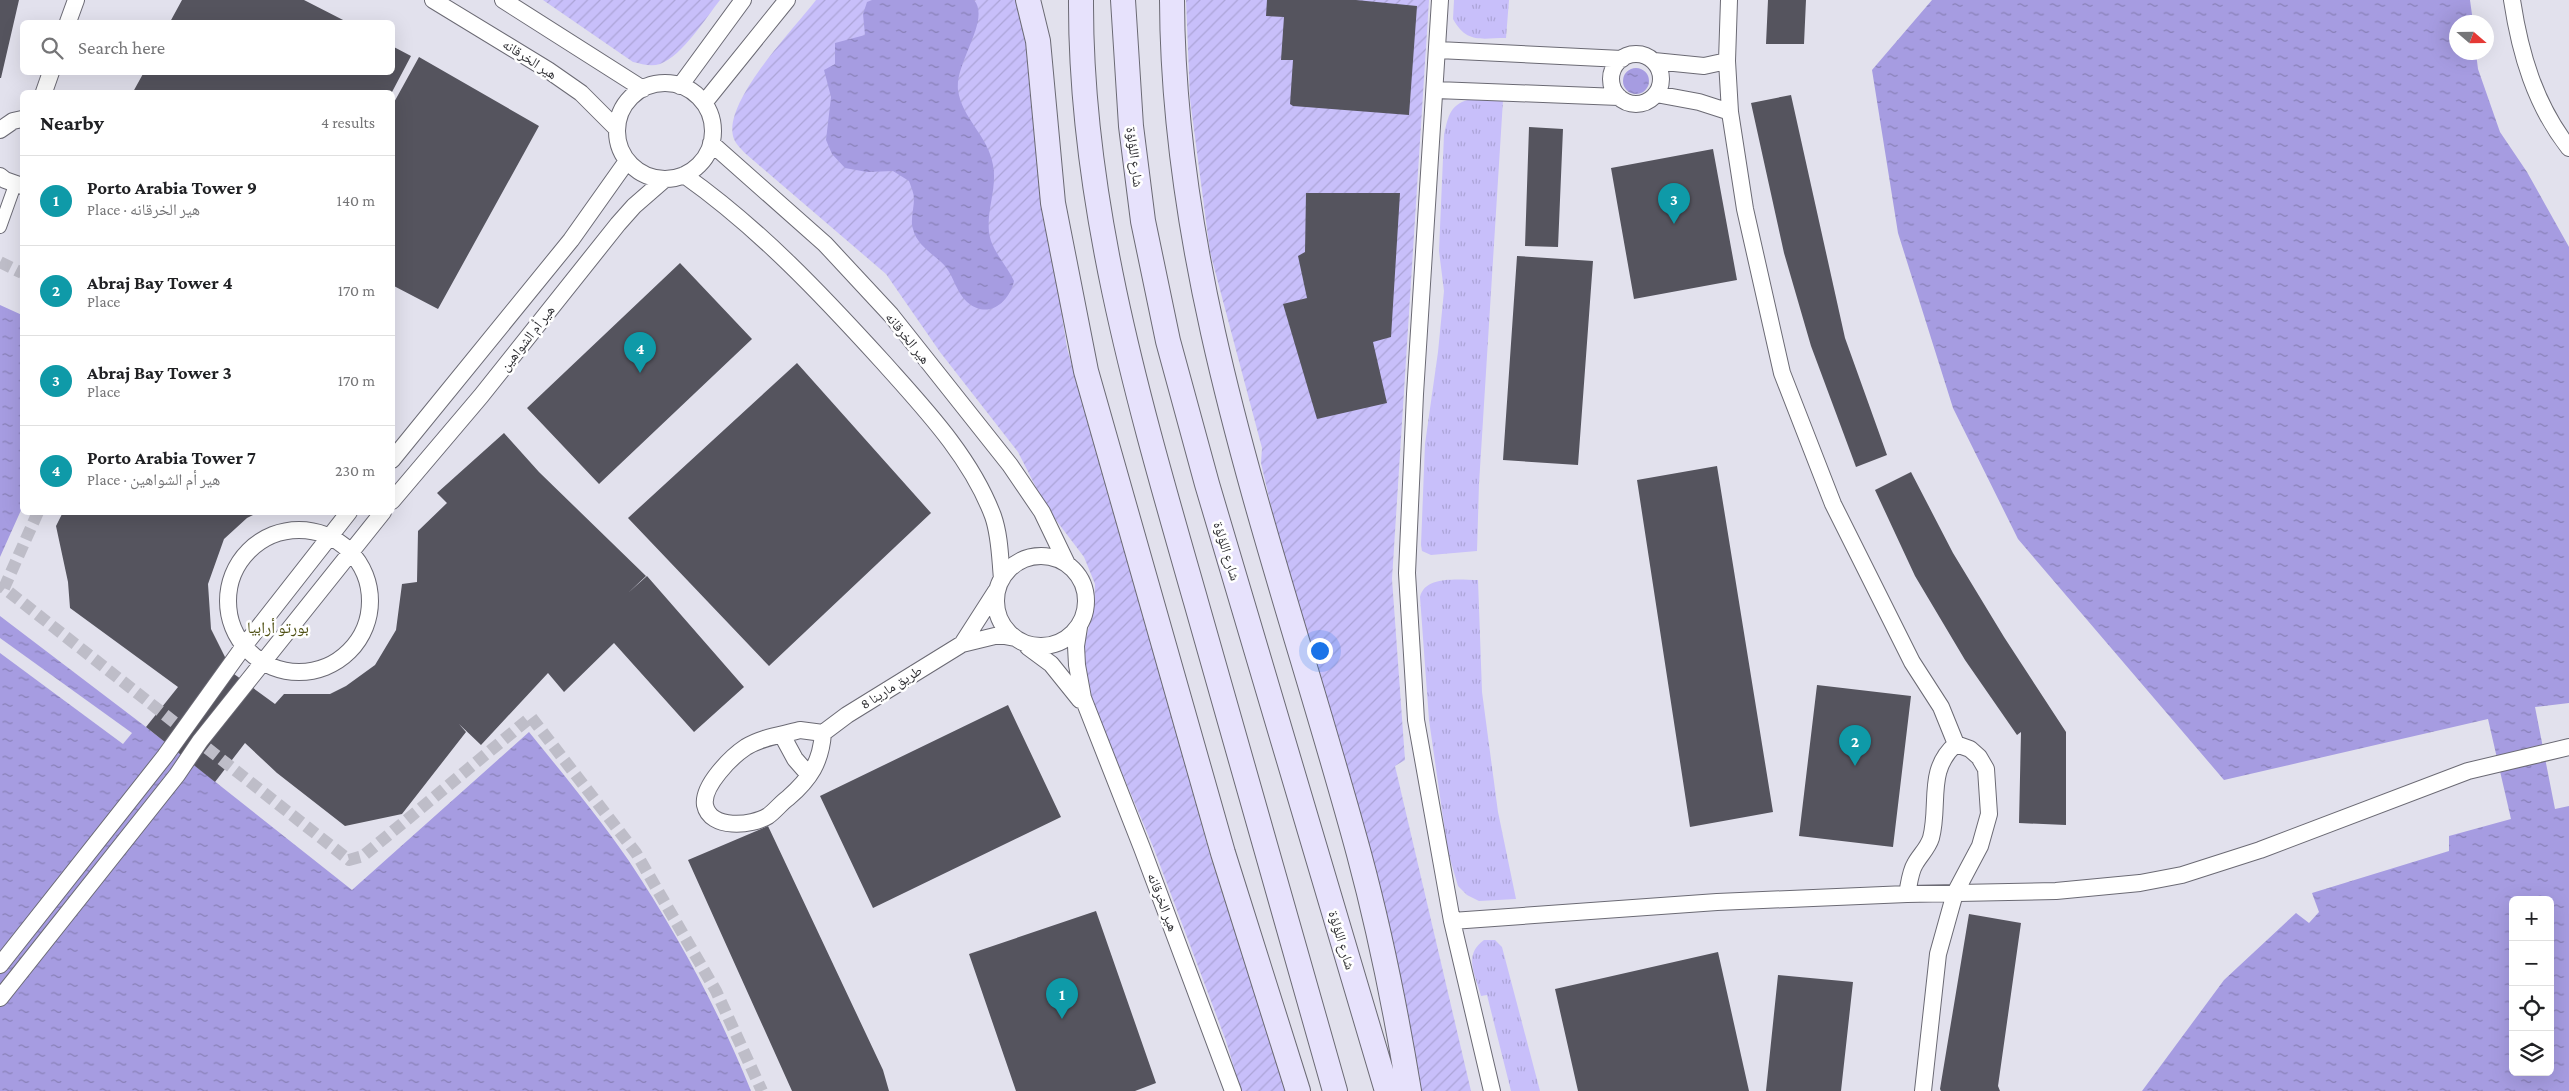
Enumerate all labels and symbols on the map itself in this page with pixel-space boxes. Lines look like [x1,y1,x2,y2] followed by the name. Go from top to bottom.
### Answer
[2449,15,2494,60] north arrow
[499,36,560,83] street label: هير الخرقانه
[1121,126,1147,188] street label: شارع اللؤلؤة
[1658,183,1690,224] pin: 3
[496,302,559,375] street label: هير أم الشواهين
[882,309,934,367] street label: هير الخرقانه
[624,332,656,373] pin: 4
[1209,520,1244,583] street label: شارع اللؤلؤة
[247,618,309,637] district label: بورتو أرابيا
[1307,638,1333,664] your location
[857,662,926,714] street label: طريق مارينا 8
[1839,725,1871,766] pin: 2
[1144,871,1181,934] street label: هير الخرقانه
[1324,909,1359,972] street label: شارع اللؤلؤة
[1046,978,1078,1019] pin: 1

